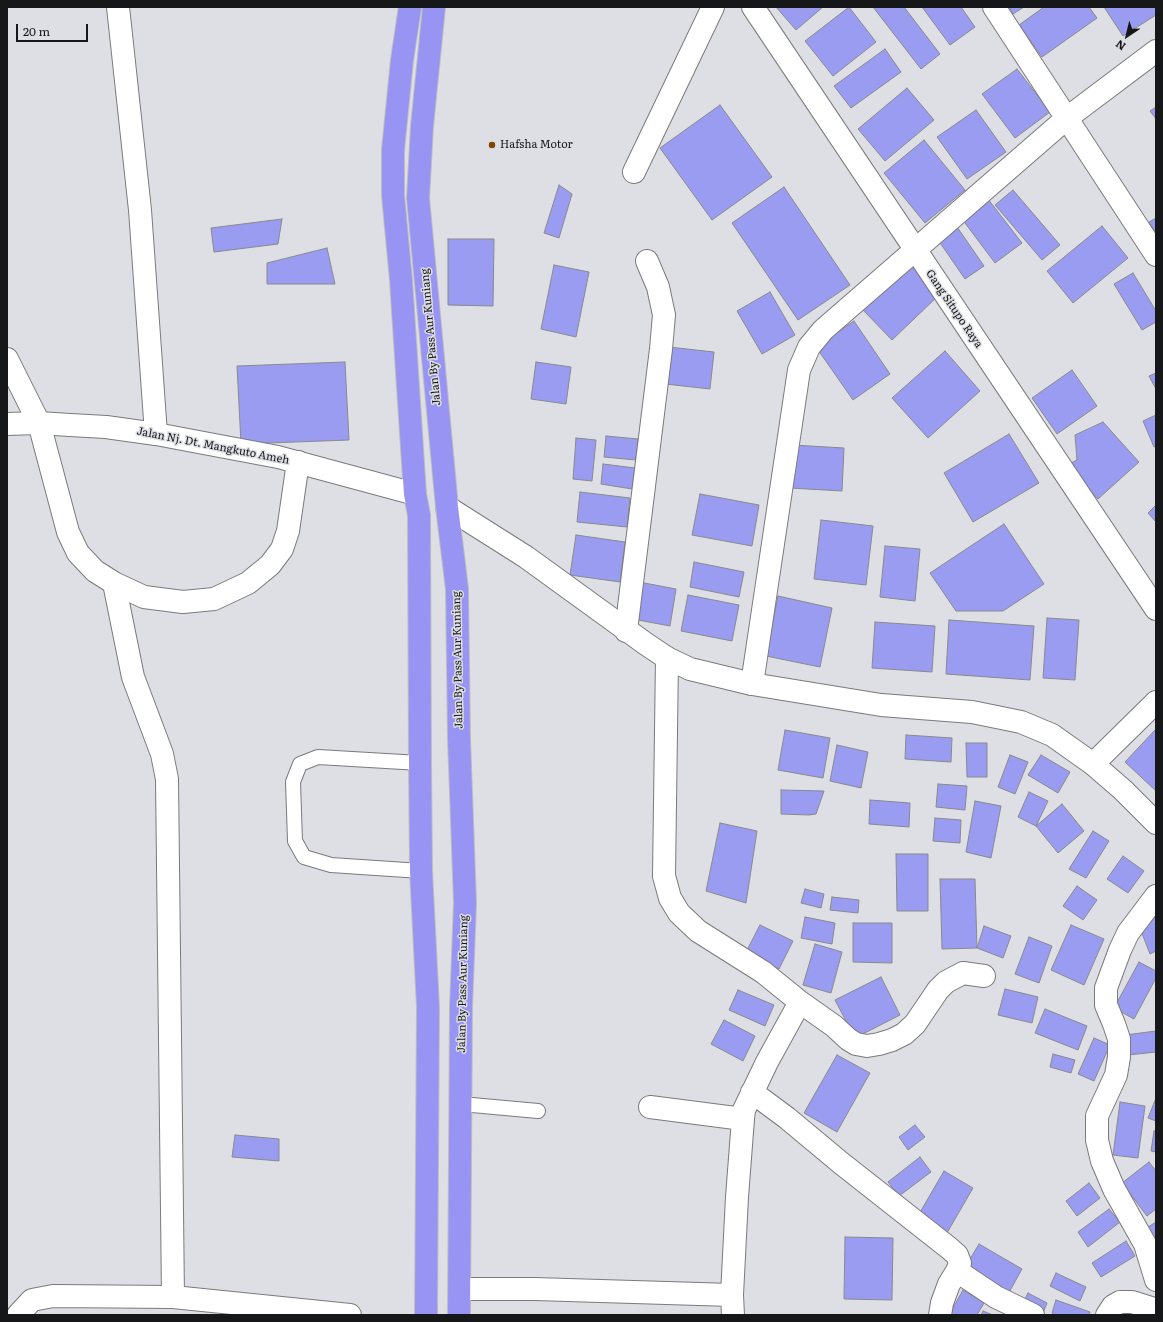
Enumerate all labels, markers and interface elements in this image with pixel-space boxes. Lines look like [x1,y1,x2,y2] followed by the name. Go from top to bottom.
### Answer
[18,16,90,42] scale bar
[1107,16,1147,56] north arrow
[23,22,50,40] text: 20 m
[1112,37,1128,55] text: N
[500,138,573,152] place label: Hafsha Motor
[487,140,497,150] marker: Hafsha Motor
[923,267,985,351] street label: Gang Situpo Raya
[418,268,444,406] street label: Jalan By Pass Aur Kuniang
[136,425,290,467] street label: Jalan Nj. Dt. Mangkuto Ameh
[450,591,466,729] street label: Jalan By Pass Aur Kuniang
[455,915,471,1053] street label: Jalan By Pass Aur Kuniang

